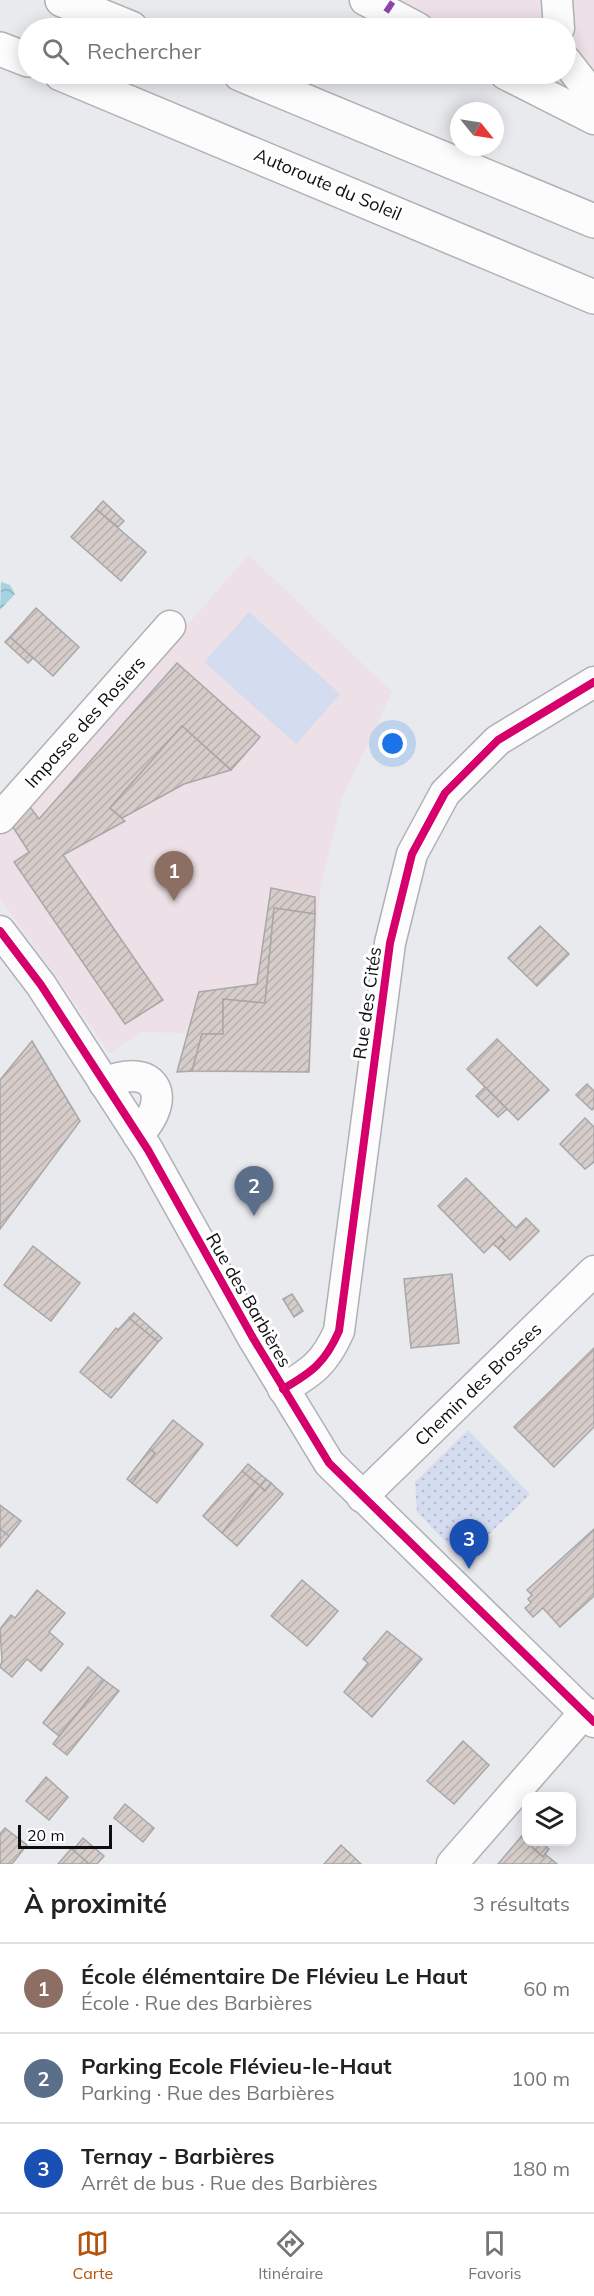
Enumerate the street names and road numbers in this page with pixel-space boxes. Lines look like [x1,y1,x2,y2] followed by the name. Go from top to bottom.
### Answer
[251,143,405,225] street label: Autoroute du Soleil
[20,651,150,793] street label: Impasse des Rosiers
[348,945,386,1061] street label: Rue des Cités
[201,1229,297,1371] street label: Rue des Barbières
[410,1317,546,1451] street label: Chemin des Brosses

